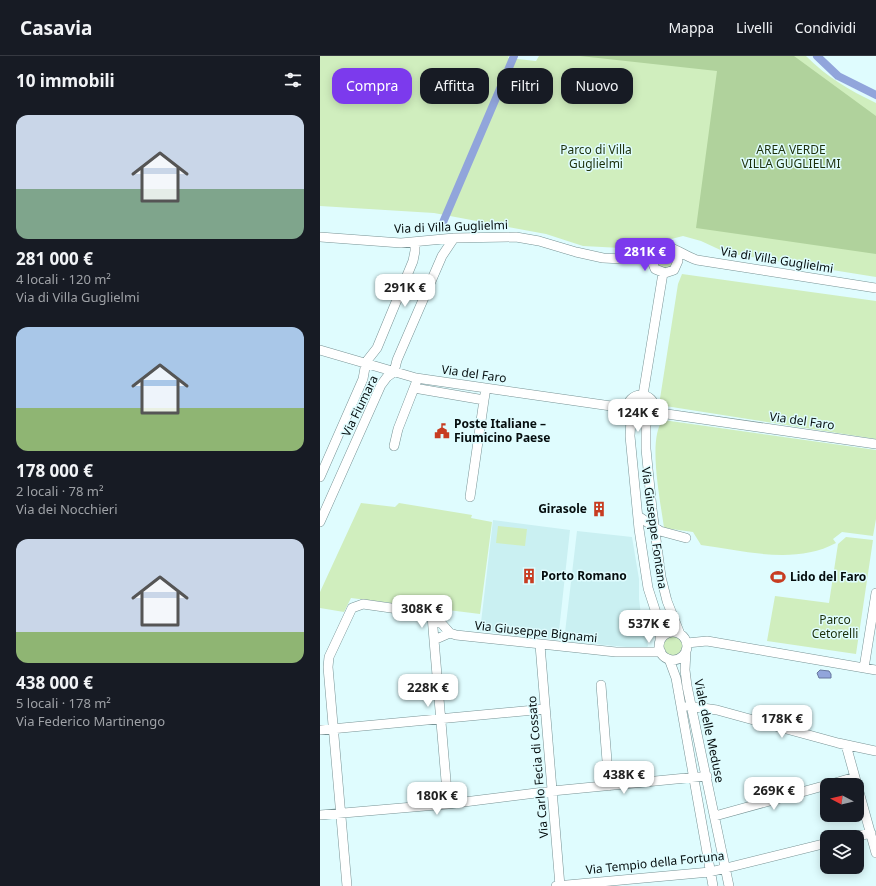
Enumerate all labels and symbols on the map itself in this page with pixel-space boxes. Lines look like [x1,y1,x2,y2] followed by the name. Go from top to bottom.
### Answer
[560,141,632,172] park label: Parco di Villa Guglielmi
[741,141,841,172] park label: AREA VERDE VILLA GUGLIELMI
[394,216,508,237] street label: Via di Villa Guglielmi
[612,238,678,272] pin: 281K €
[719,242,835,277] street label: Via di Villa Guglielmi
[372,274,438,308] pin: 291K €
[440,361,508,386] street label: Via del Faro
[337,372,382,439] street label: Via Fiumara
[605,399,671,433] pin: 124K €
[768,408,836,433] street label: Via del Faro
[454,415,550,446] place label: Poste Italiane – Fiumicino Paese
[433,422,451,440] public building icon: Poste Italiane – Fiumicino Paese
[638,466,671,590] street label: Via Giuseppe Fontana
[538,500,587,517] place label: Girasole
[590,500,608,518] building icon: Girasole
[520,567,538,585] building icon: Porto Romano
[541,567,627,584] place label: Porto Romano
[769,568,787,586] sports icon: Lido del Faro
[790,568,866,585] place label: Lido del Faro
[389,595,455,629] pin: 308K €
[616,610,682,644] pin: 537K €
[812,611,858,642] park label: Parco Cetorelli
[474,617,598,646] street label: Via Giuseppe Bignami
[395,674,461,708] pin: 228K €
[690,678,729,784] street label: Viale delle Meduse
[523,695,552,839] street label: Via Carlo Fecia di Cossato
[749,705,815,739] pin: 178K €
[591,761,657,795] pin: 438K €
[741,777,807,811] pin: 269K €
[820,778,864,822] north arrow
[404,782,470,816] pin: 180K €
[585,847,725,878] street label: Via Tempio della Fortuna

